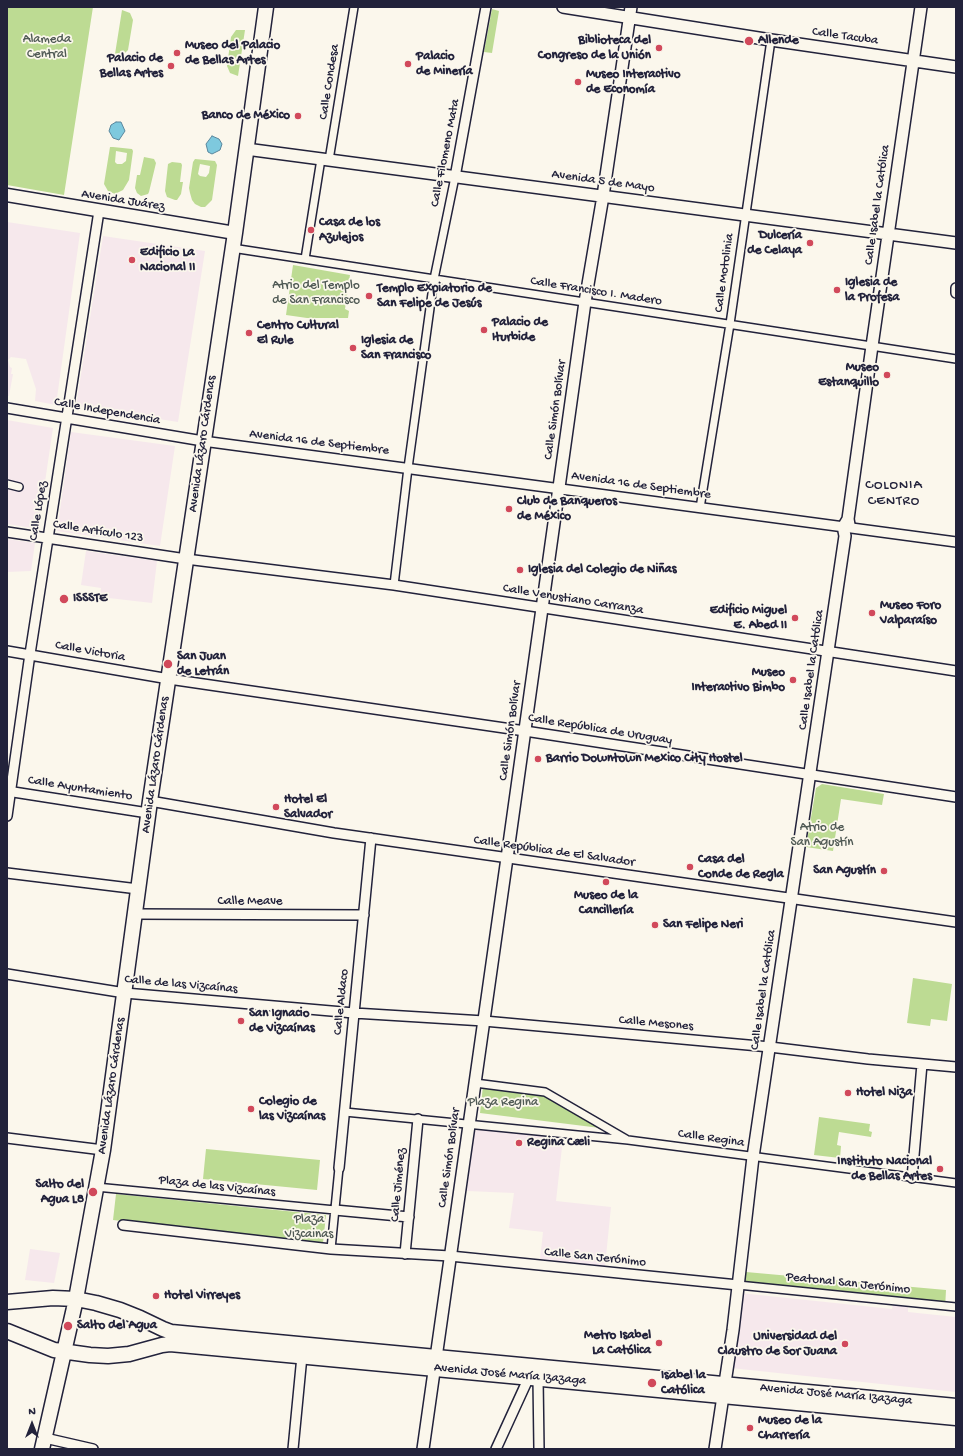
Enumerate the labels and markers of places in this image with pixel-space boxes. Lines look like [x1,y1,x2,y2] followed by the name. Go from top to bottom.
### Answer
[538,33,651,64] place label: Biblioteca del Congreso de la Unión
[758,33,799,49] place label: Allende
[743,35,755,47] marker: Allende
[185,38,280,69] place label: Museo del Palacio de Bellas Artes
[654,43,664,53] marker: Biblioteca del Congreso de la Unión
[172,48,182,58] marker: Museo del Palacio de Bellas Artes
[416,49,473,80] place label: Palacio de Minería
[100,51,163,82] place label: Palacio de Bellas Artes
[403,59,413,69] marker: Palacio de Minería
[166,61,176,71] marker: Palacio de Bellas Artes
[586,67,681,98] place label: Museo Interactivo de Economía
[573,77,583,87] marker: Museo Interactivo de Economía
[202,108,290,124] place label: Banco de México
[293,111,303,121] marker: Banco de México
[319,215,380,246] place label: Casa de los Azulejos
[306,225,316,235] marker: Casa de los Azulejos
[747,228,802,259] place label: Dulcería de Celaya
[805,238,815,248] marker: Dulcería de Celaya
[140,245,195,276] place label: Edificio La Nacional II
[127,255,137,265] marker: Edificio La Nacional II
[845,275,899,306] place label: Iglesia de la Profesa
[377,281,492,312] place label: Templo Expiatorio de San Felipe de Jesús
[832,285,842,295] marker: Iglesia de la Profesa
[364,291,374,301] marker: Templo Expiatorio de San Felipe de Jesús
[492,315,548,346] place label: Palacio de Iturbide
[257,318,339,349] place label: Centro Cultural El Rule
[479,325,489,335] marker: Palacio de Iturbide
[244,328,254,338] marker: Centro Cultural El Rule
[361,333,431,364] place label: Iglesia de San Francisco
[348,343,358,353] marker: Iglesia de San Francisco
[818,360,879,391] place label: Museo Estanquillo
[882,370,892,380] marker: Museo Estanquillo
[517,494,617,525] place label: Club de Banqueros de México
[504,504,514,514] marker: Club de Banqueros de México
[528,562,677,578] place label: Iglesia del Colegio de Niñas
[515,565,525,575] marker: Iglesia del Colegio de Niñas
[73,591,107,607] place label: ISSSTE
[58,593,70,605] marker: ISSSTE
[880,598,941,629] place label: Museo Foro Valparaíso
[710,603,787,634] place label: Edificio Miguel E. Abed II
[867,608,877,618] marker: Museo Foro Valparaíso
[790,613,800,623] marker: Edificio Miguel E. Abed II
[177,649,229,680] place label: San Juan de Letrán
[162,658,174,670] marker: San Juan de Letrán
[691,665,785,696] place label: Museo Interactivo Bimbo
[788,675,798,685] marker: Museo Interactivo Bimbo
[546,751,743,767] place label: Barrio Downtown Mexico City Hostel
[533,754,543,764] marker: Barrio Downtown Mexico City Hostel
[284,792,332,823] place label: Hotel El Salvador
[271,802,281,812] marker: Hotel El Salvador
[698,852,784,883] place label: Casa del Conde de Regla
[685,862,695,872] marker: Casa del Conde de Regla
[813,863,876,879] place label: San Agustín
[879,866,889,876] marker: San Agustín
[601,877,611,887] marker: Museo de la Cancillería
[574,888,638,919] place label: Museo de la Cancillería
[663,917,743,933] place label: San Felipe Neri
[650,920,660,930] marker: San Felipe Neri
[249,1006,315,1037] place label: San Ignacio de Vizcaínas
[236,1016,246,1026] marker: San Ignacio de Vizcaínas
[856,1085,912,1101] place label: Hotel Niza
[843,1088,853,1098] marker: Hotel Niza
[259,1094,325,1125] place label: Colegio de las Vizcaínas
[246,1104,256,1114] marker: Colegio de las Vizcaínas
[527,1135,590,1151] place label: Regina Cæli
[514,1138,524,1148] marker: Regina Cæli
[837,1154,932,1185] place label: Instituto Nacional de Bellas Artes
[935,1164,945,1174] marker: Instituto Nacional de Bellas Artes
[36,1177,84,1208] place label: Salto del Agua L8
[87,1186,99,1198] marker: Salto del Agua L8
[164,1288,240,1304] place label: Hotel Virreyes
[151,1291,161,1301] marker: Hotel Virreyes
[77,1318,157,1334] place label: Salto del Agua
[62,1320,74,1332] marker: Salto del Agua
[584,1328,651,1359] place label: Metro Isabel La Católica
[718,1329,837,1360] place label: Universidad del Claustro de Sor Juana
[654,1338,664,1348] marker: Metro Isabel La Católica
[840,1339,850,1349] marker: Universidad del Claustro de Sor Juana
[661,1368,706,1399] place label: Isabel la Católica
[646,1377,658,1389] marker: Isabel la Católica
[758,1413,822,1444] place label: Museo de la Charrería
[745,1423,755,1433] marker: Museo de la Charrería

